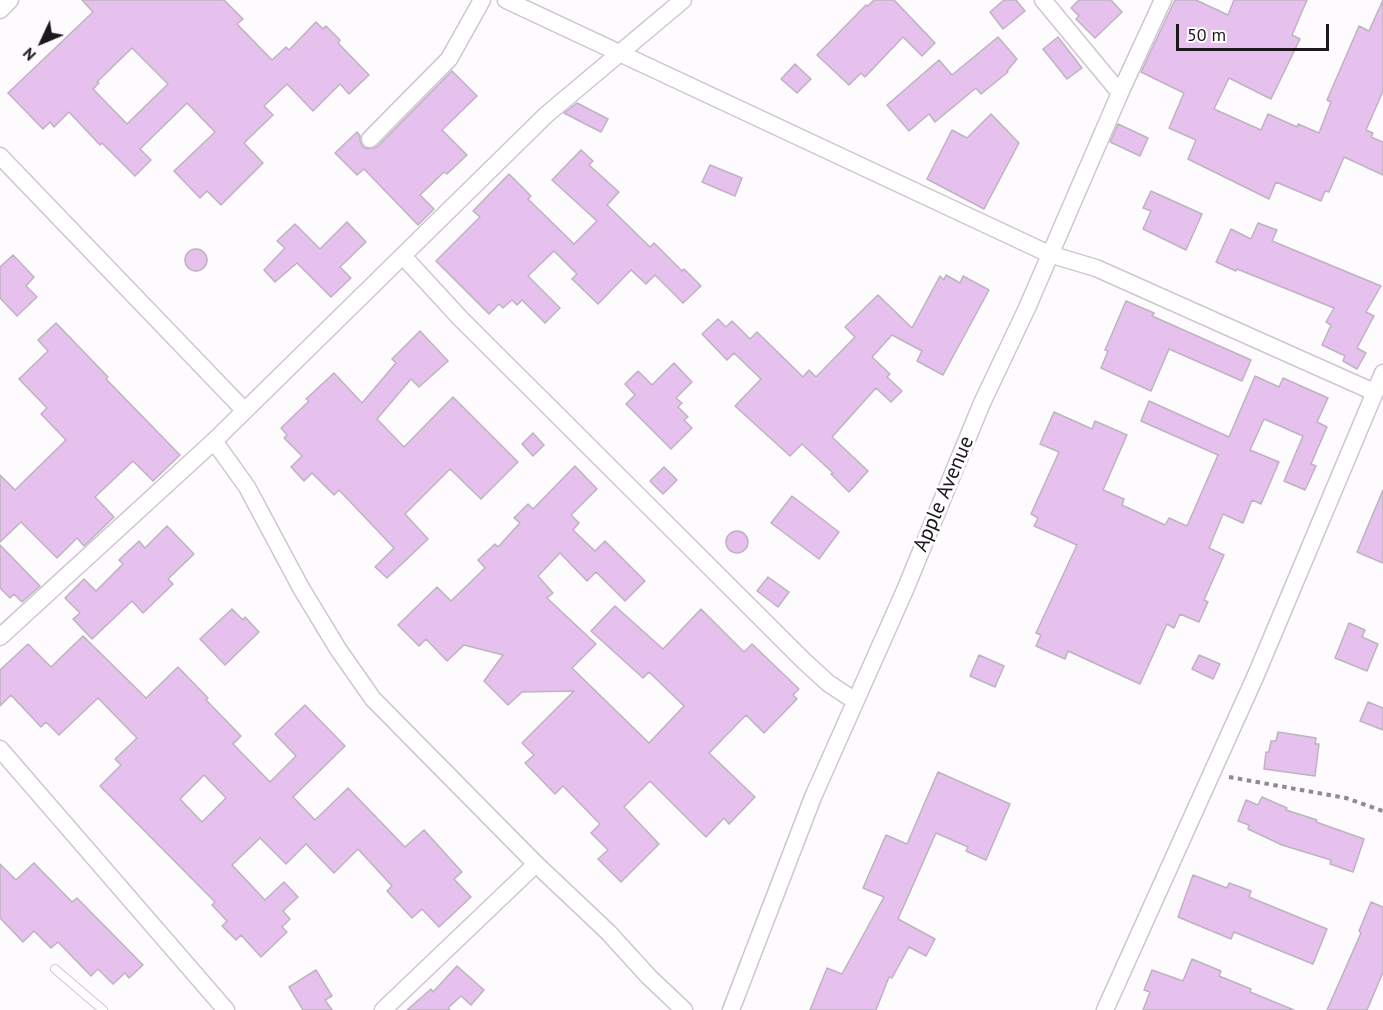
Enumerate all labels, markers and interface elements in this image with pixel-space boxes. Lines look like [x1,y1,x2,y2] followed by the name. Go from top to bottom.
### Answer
[12,12,72,72] north arrow
[1179,12,1332,50] scale bar
[1187,23,1226,46] text: 50 m
[18,44,40,65] text: N
[908,432,980,556] street label: Apple Avenue

